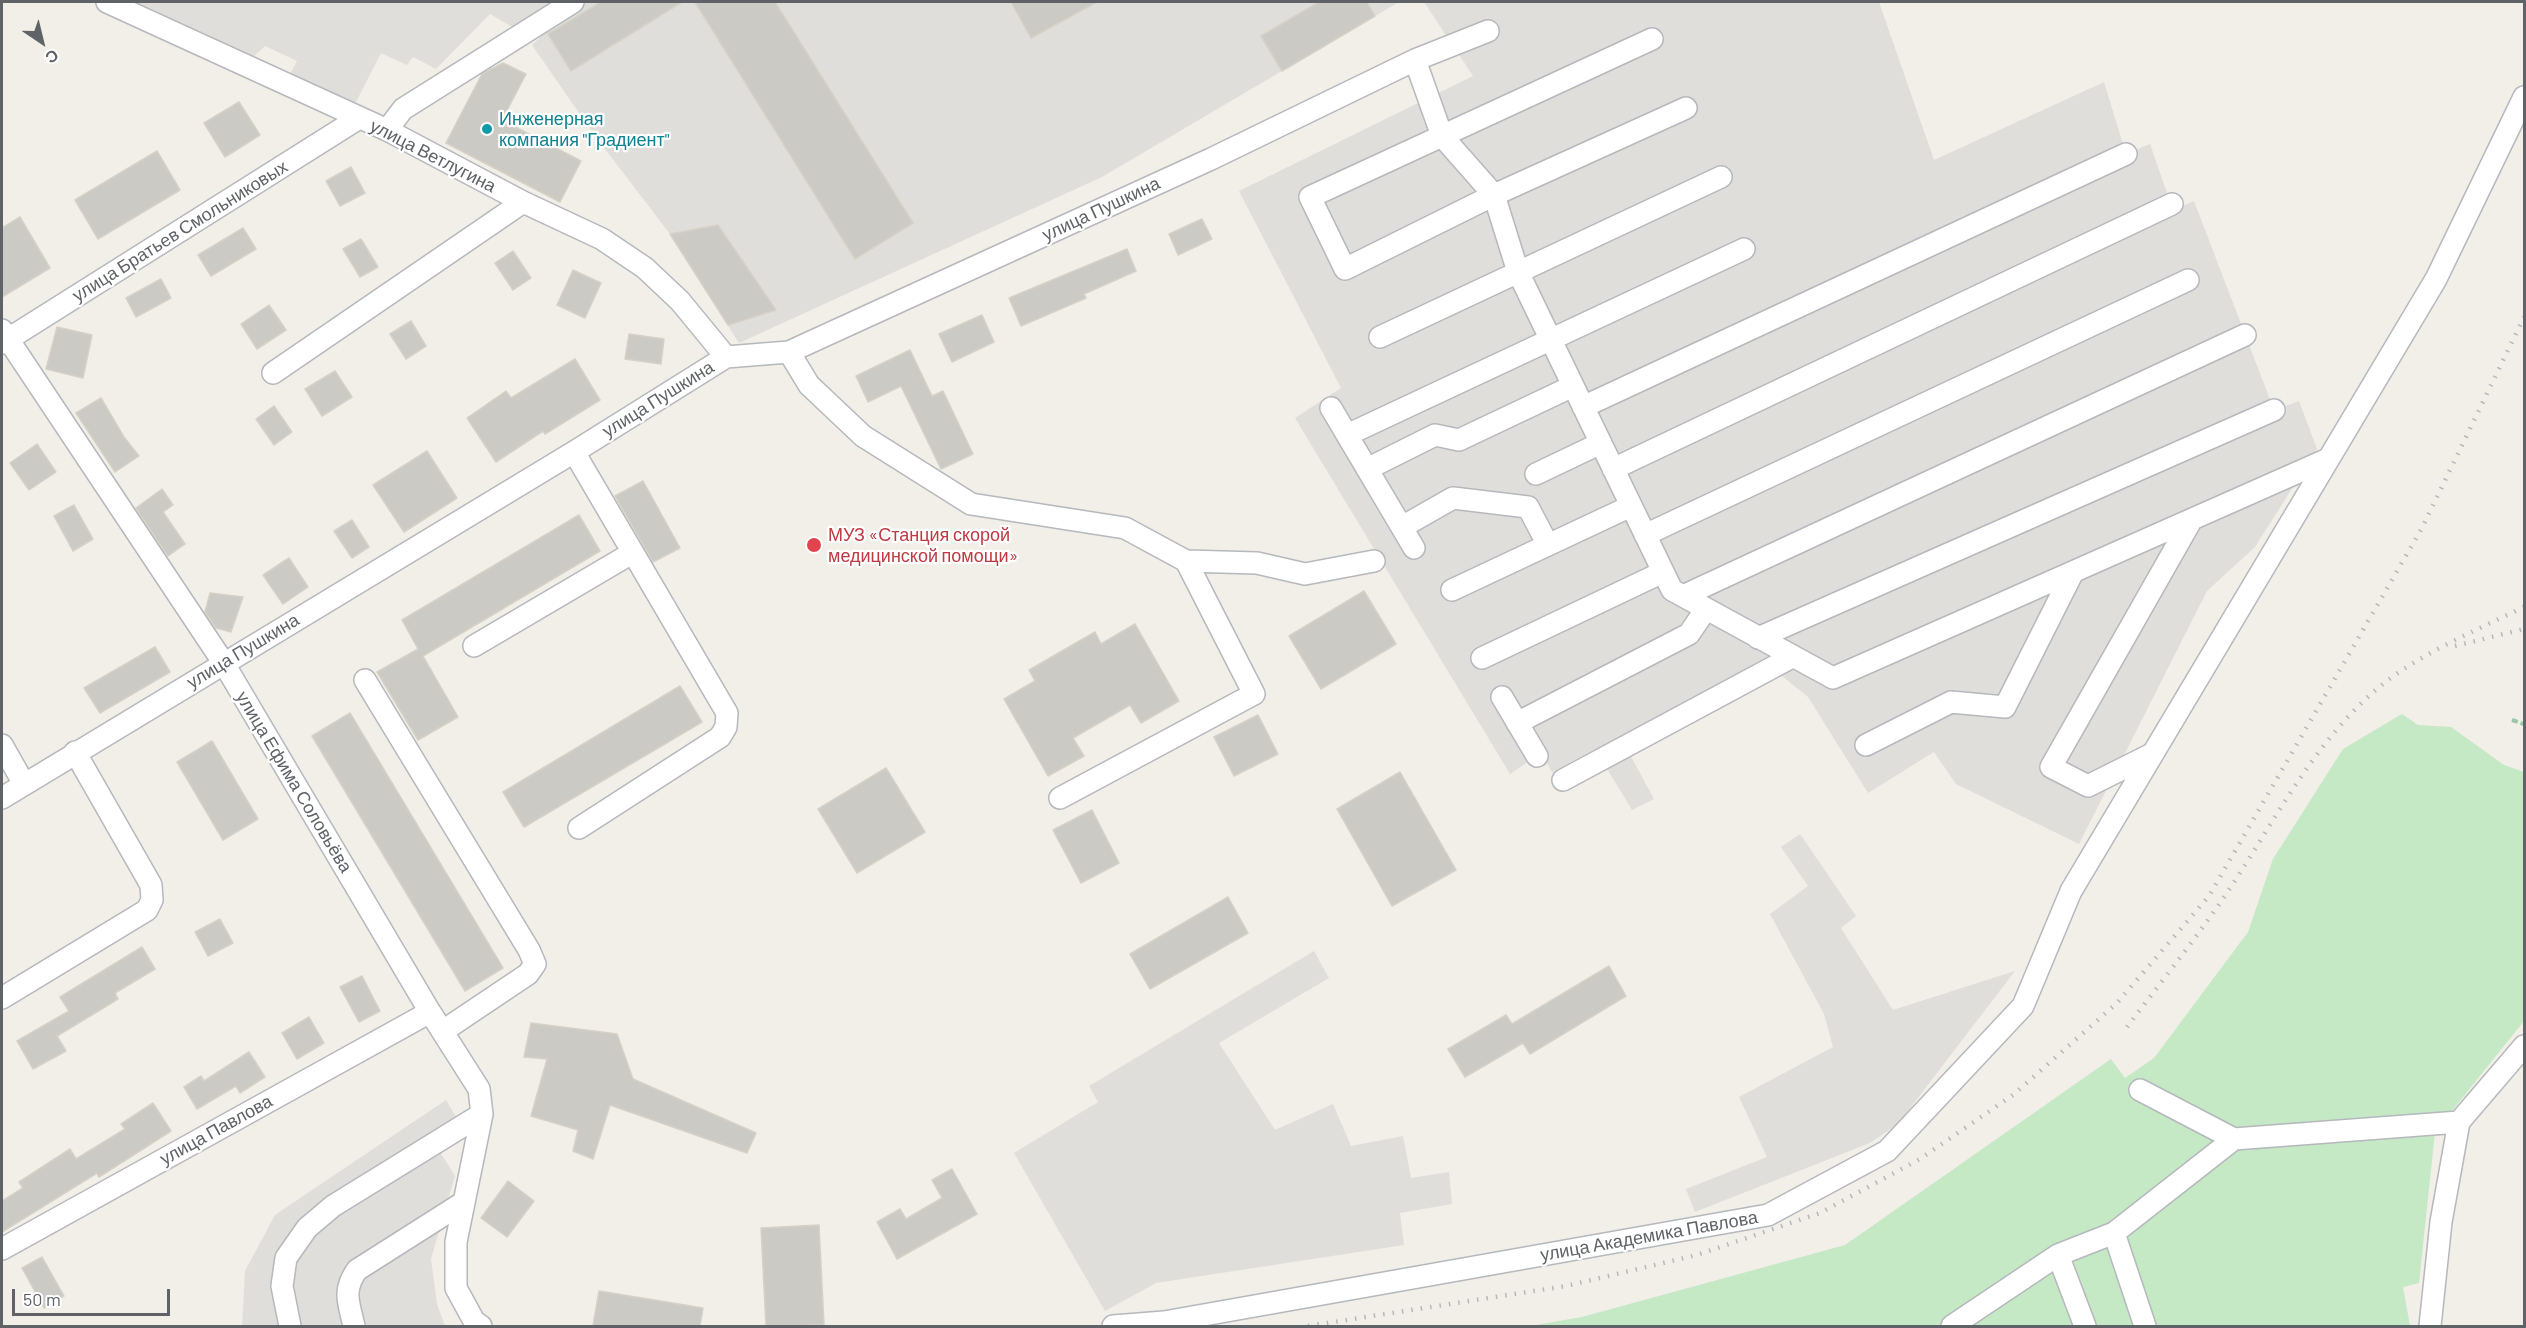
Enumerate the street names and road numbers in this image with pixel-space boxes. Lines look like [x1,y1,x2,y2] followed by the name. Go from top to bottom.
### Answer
[366,115,500,197] street label: улица Ветлугина
[68,156,292,306] street label: улица Братьев Смольниковых
[1039,172,1163,246] street label: улица Пушкина
[598,356,718,442] street label: улица Пушкина
[183,609,303,693] street label: улица Пушкина
[231,687,357,877] street label: улица Ефима Соловьёва
[156,1090,276,1170] street label: улица Павлова
[1539,1206,1759,1266] street label: улица Академика Павлова

